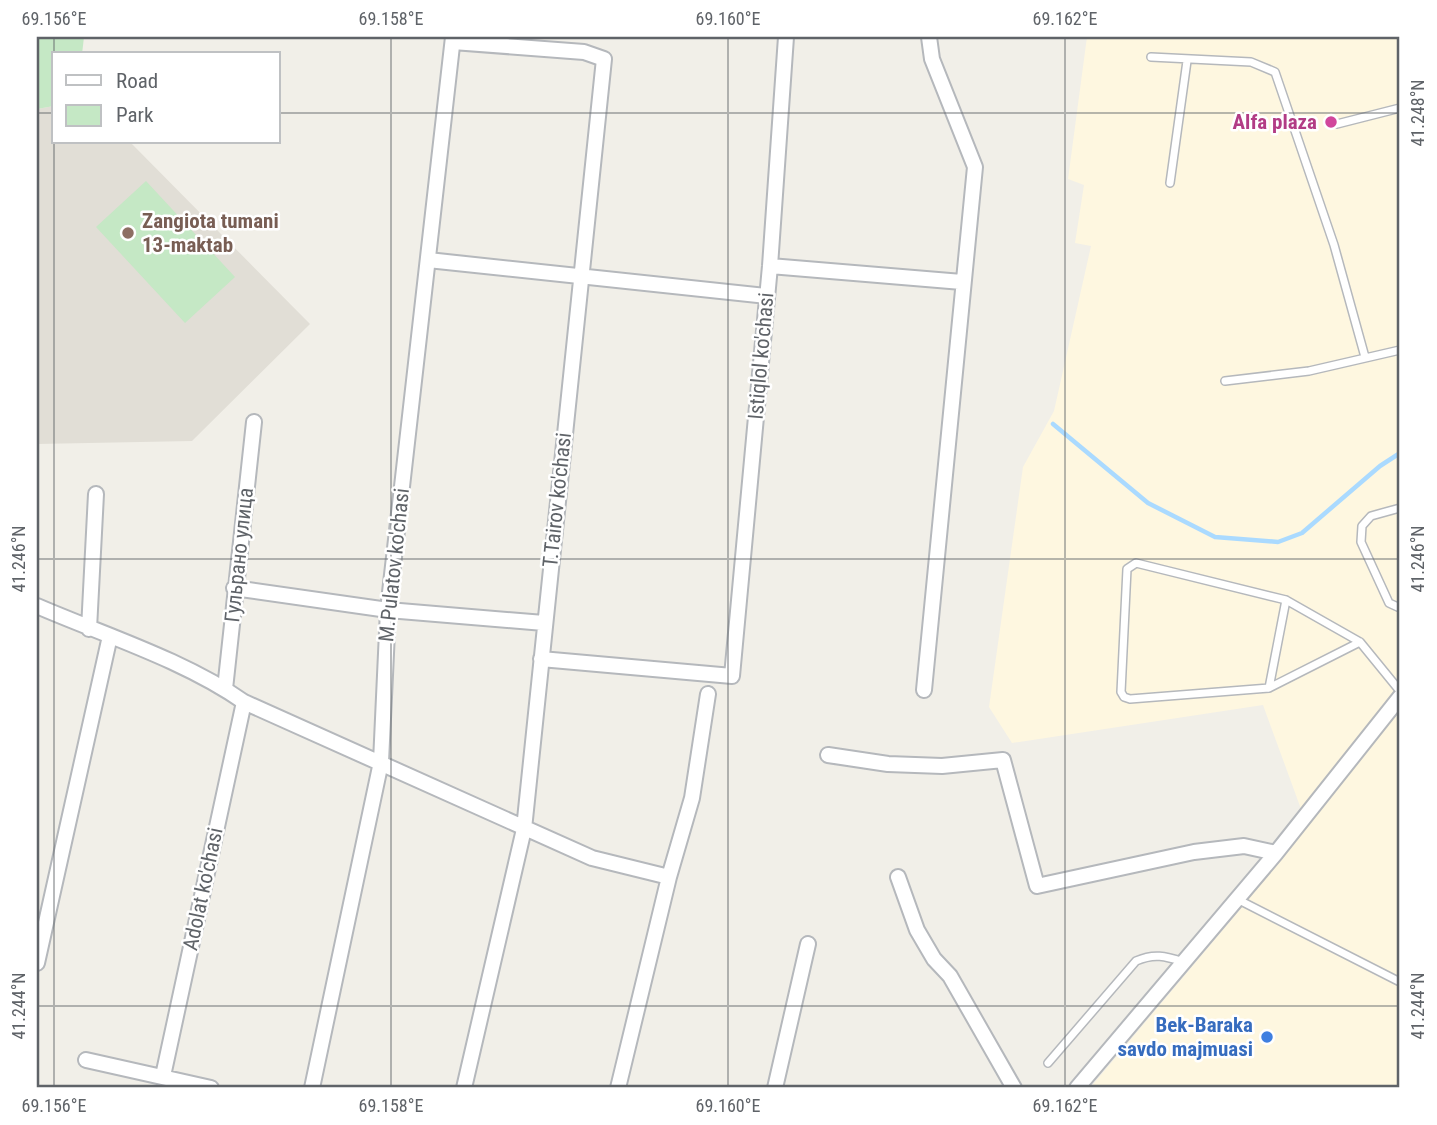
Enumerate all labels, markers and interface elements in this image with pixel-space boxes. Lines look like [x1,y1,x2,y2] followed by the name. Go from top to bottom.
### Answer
[22,8,86,29] text: 69.156°E
[359,8,423,29] text: 69.158°E
[696,8,760,29] text: 69.160°E
[1033,8,1097,29] text: 69.162°E
[52,52,280,144] legend
[116,69,158,93] text: Road
[1407,79,1428,147] text: 41.248°N
[116,103,154,127] text: Park
[1233,110,1317,134] place label: Alfa plaza
[1323,114,1339,130] marker: Alfa plaza
[142,209,279,257] place label: Zangiota tumani 13-maktab
[120,225,136,241] marker: Zangiota tumani 13-maktab
[743,292,779,420] street label: Istiqlol ko'chasi
[538,431,576,569] street label: T.Tairov ko'chasi
[220,487,258,623] street label: Гульрано улица
[374,487,414,643] street label: M.Pulatov ko'chasi
[8,525,29,593] text: 41.246°N
[1407,525,1428,593] text: 41.246°N
[178,825,228,953] street label: Adolat ko'chasi
[8,972,29,1040] text: 41.244°N
[1407,972,1428,1040] text: 41.244°N
[1117,1013,1253,1061] place label: Bek-Baraka savdo majmuasi
[1259,1029,1275,1045] marker: Bek-Baraka savdo majmuasi
[22,1095,86,1116] text: 69.156°E
[359,1095,423,1116] text: 69.158°E
[696,1095,760,1116] text: 69.160°E
[1033,1095,1097,1116] text: 69.162°E

